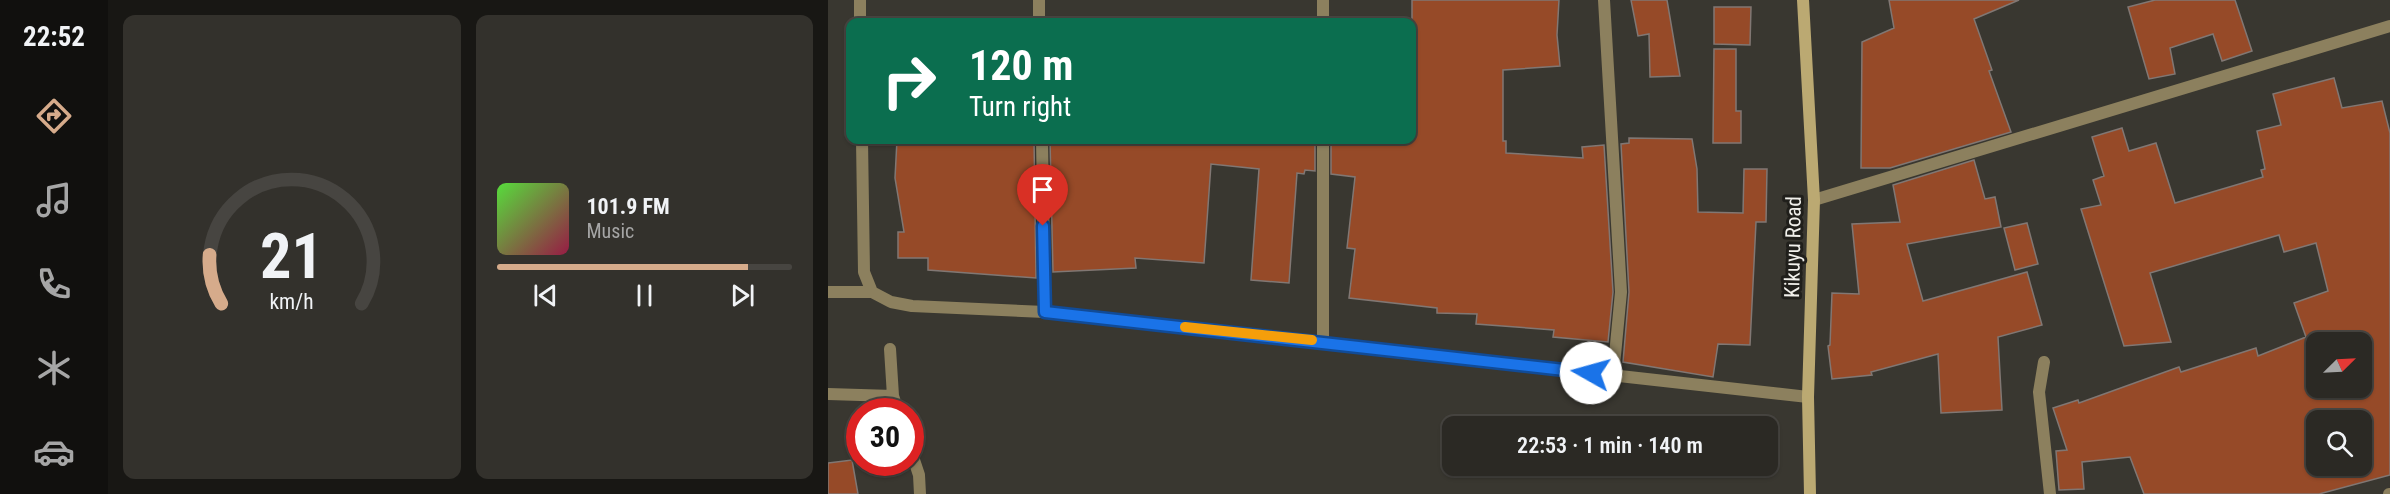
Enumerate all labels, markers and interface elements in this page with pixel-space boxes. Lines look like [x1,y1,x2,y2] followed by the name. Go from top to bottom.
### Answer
[23,21,85,53] text: 22:52
[969,41,1074,90] text: 120 m
[870,42,948,120] icon: right
[969,91,1071,123] text: Turn right
[33,95,75,137] icon: directions
[1017,164,1068,226] pin
[1026,173,1059,206] icon: arrive
[33,179,75,221] icon: music
[587,194,670,219] text: 101.9 FM
[1780,196,1806,298] street label: Kikuyu Road
[587,219,634,243] text: Music
[260,220,323,293] text: 21
[33,263,75,305] icon: phone
[529,279,562,312] icon: previous
[628,279,661,312] icon: pause
[726,279,759,312] icon: next
[270,289,314,314] text: km/h
[2306,332,2372,398] north arrow
[2306,332,2372,476] map controls
[1559,341,1623,405] position arrow
[33,347,75,389] icon: climate
[846,398,924,476] speed limit sign: 30
[2306,410,2372,476] button: search
[33,431,75,473] icon: car
[1517,433,1703,458] text: 22:53 · 1 min · 140 m

